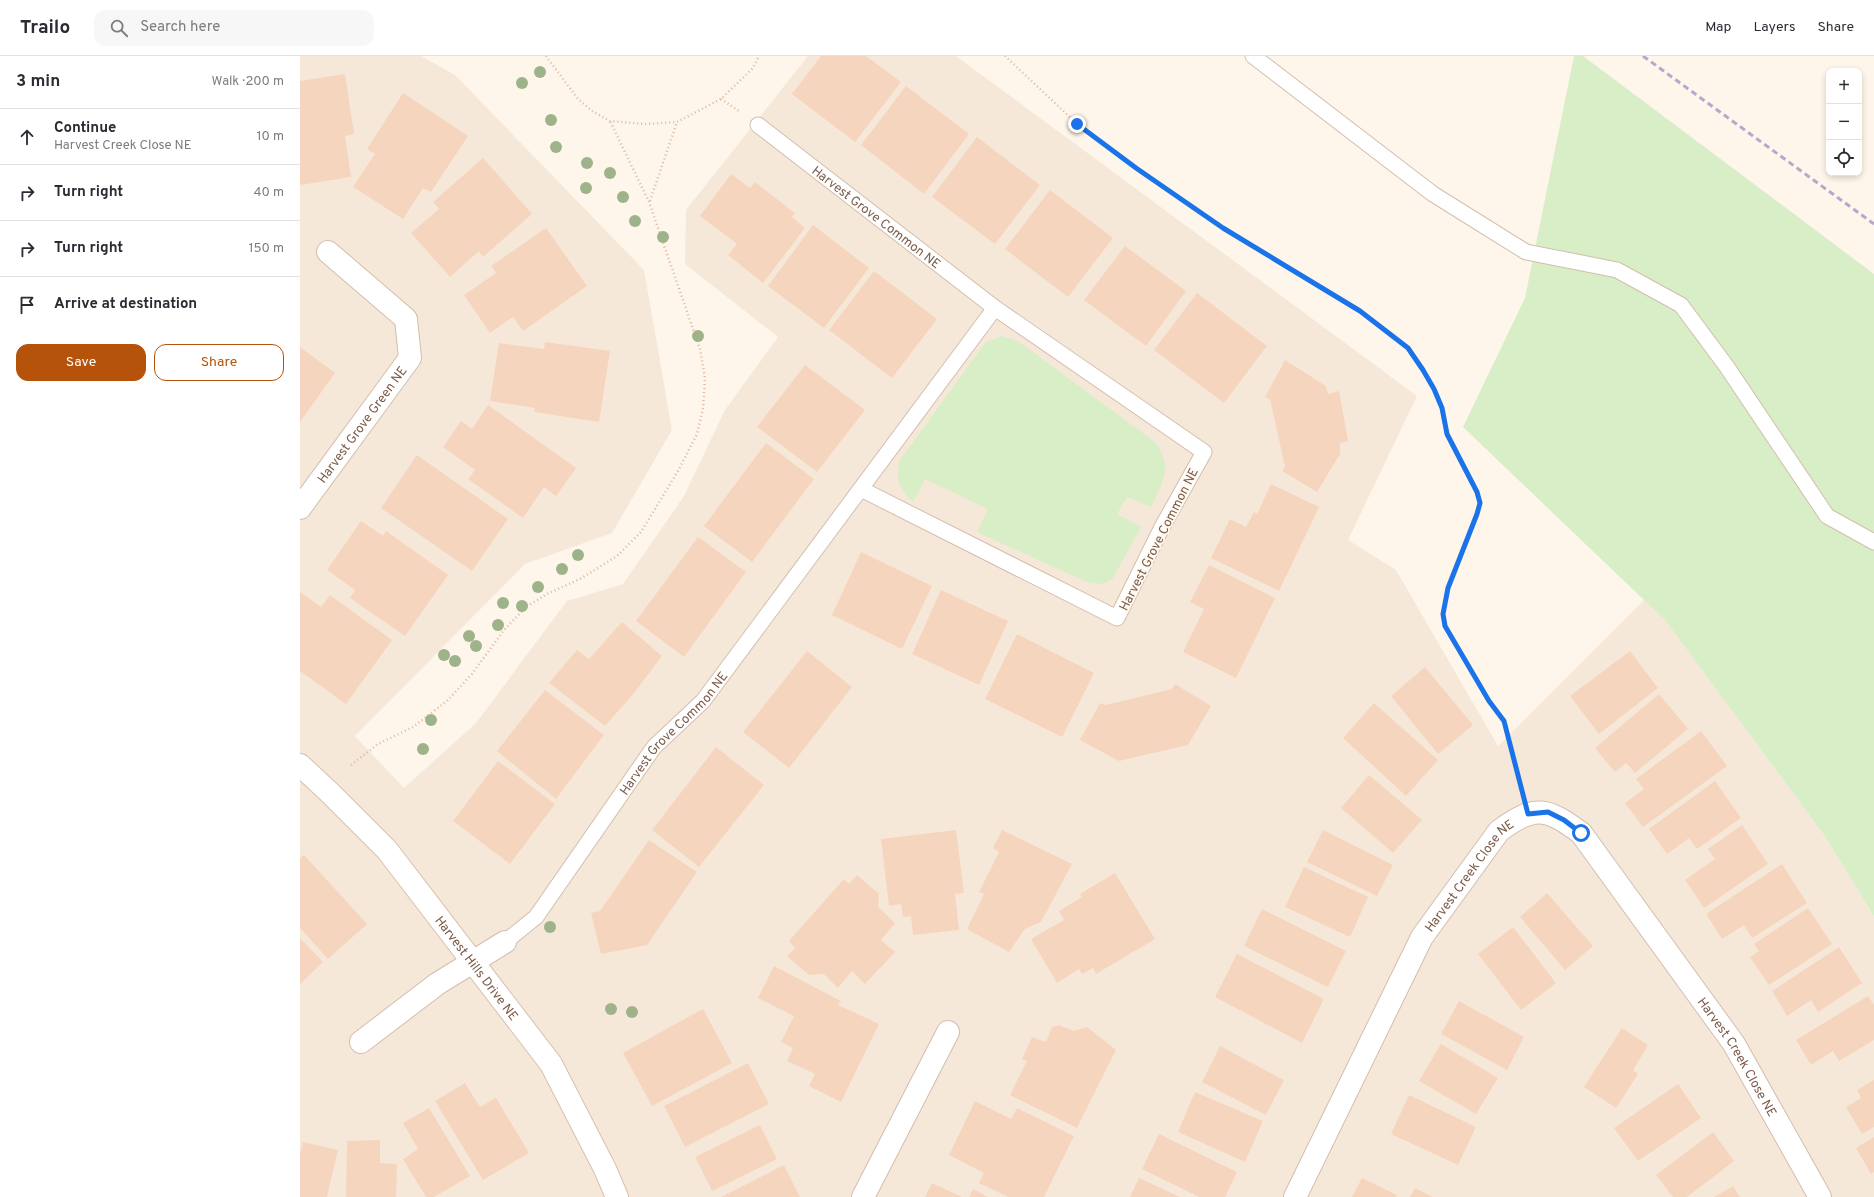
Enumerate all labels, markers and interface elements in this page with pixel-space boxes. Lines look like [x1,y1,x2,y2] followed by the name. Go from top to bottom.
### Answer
[94,10,374,46] search box
[20,16,70,40] text: Trailo
[108,17,130,39] icon: search
[140,18,220,37] text: Search here
[1705,19,1731,36] text: Map
[1753,19,1795,36] text: Layers
[1817,19,1854,36] text: Share
[1826,68,1862,176] map controls
[1826,68,1862,104] button: +
[16,71,60,93] text: 3 min
[212,74,284,90] text: Walk · 200 m
[1826,104,1862,140] button: −
[1068,115,1086,133] route end
[54,119,116,138] text: Continue
[16,126,38,148] icon: ahead
[257,129,284,145] text: 10 m
[54,138,192,154] text: Harvest Creek Close NE
[1826,140,1862,176] button: locate
[808,163,943,273] street label: Harvest Grove Common NE
[16,182,38,204] icon: right
[54,183,123,202] text: Turn right
[254,185,284,201] text: 40 m
[16,238,38,260] icon: right
[54,239,123,258] text: Turn right
[249,241,284,257] text: 150 m
[16,294,38,316] icon: arrive
[54,295,197,314] text: Arrive at destination
[16,344,146,381] button: Save
[154,344,284,381] button: Share
[315,364,411,487] street label: Harvest Grove Green NE
[1117,466,1203,614] street label: Harvest Grove Common NE
[617,669,732,799] street label: Harvest Grove Common NE
[1422,817,1517,936] street label: Harvest Creek Close NE
[1572,824,1590,842] route start
[430,913,521,1024] street label: Harvest Hills Drive NE
[1693,995,1779,1120] street label: Harvest Creek Close NE

